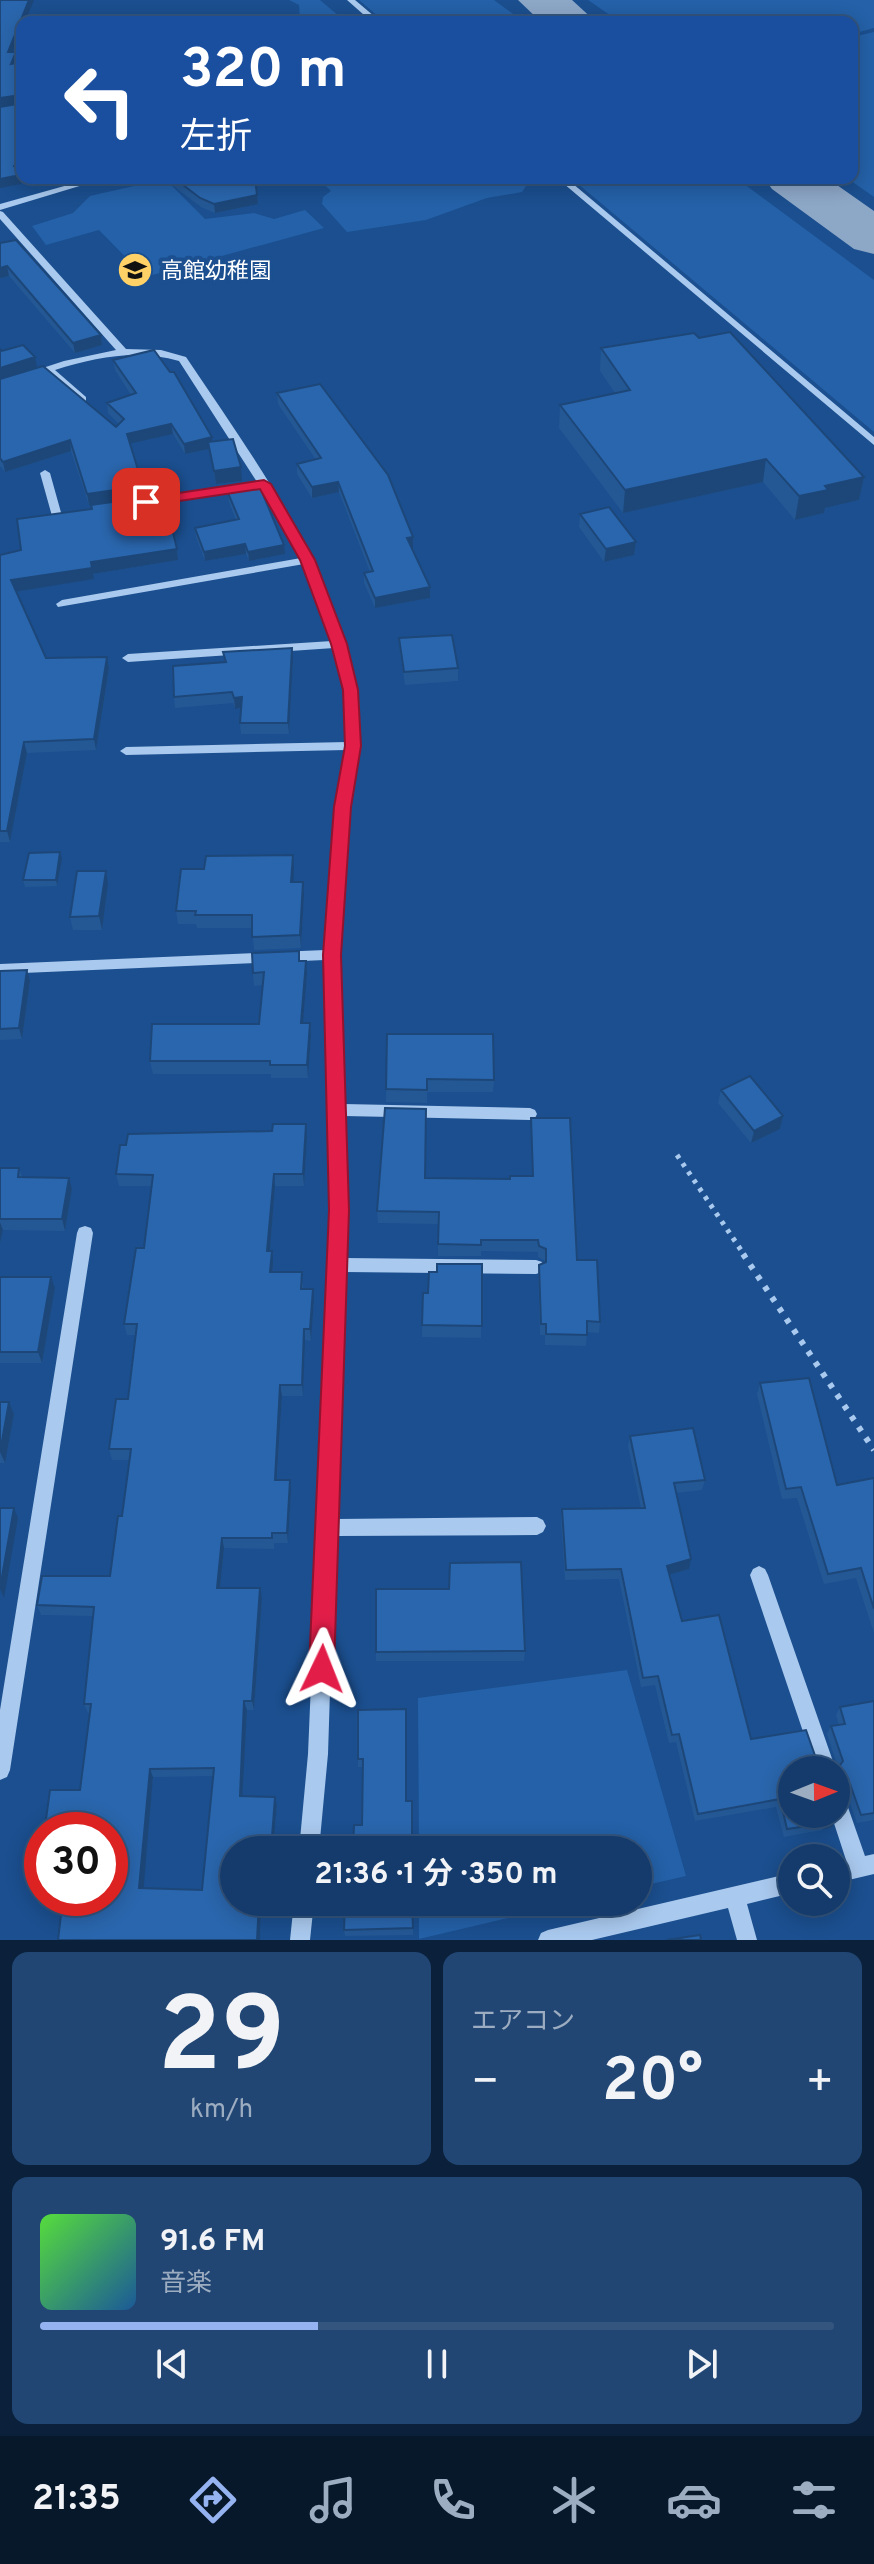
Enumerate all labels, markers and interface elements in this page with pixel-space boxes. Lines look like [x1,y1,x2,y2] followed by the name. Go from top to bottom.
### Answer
[180,37,347,107] text: 320 m
[48,48,152,152] icon: left
[180,116,252,162] text: 左折
[116,251,154,289] school or university icon: 高館幼稚園
[161,259,271,286] place label: 高館幼稚園
[112,468,180,536] pin
[124,480,168,524] icon: arrive
[280,1627,364,1711] position arrow
[778,1756,850,1828] north arrow
[778,1756,850,1916] map controls
[24,1812,128,1916] speed limit sign: 30
[778,1844,850,1916] button: search
[314,1857,558,1894] text: 21:36 · 1 分 · 350 m
[158,1976,285,2108] text: 29
[471,2006,575,2039] text: エアコン
[602,2046,703,2122] text: 20°
[471,2056,499,2112] text: −
[806,2056,834,2112] text: +
[190,2094,253,2127] text: km/h
[160,2224,265,2261] text: 91.6 FM
[160,2268,212,2301] text: 音楽
[150,2342,194,2386] icon: previous
[415,2342,459,2386] icon: pause
[680,2342,724,2386] icon: next
[185,2472,241,2528] icon: directions
[305,2472,361,2528] icon: music
[425,2472,481,2528] icon: phone
[546,2472,602,2528] icon: climate
[666,2472,722,2528] icon: car
[786,2472,842,2528] icon: filters
[32,2477,121,2523] text: 21:35

